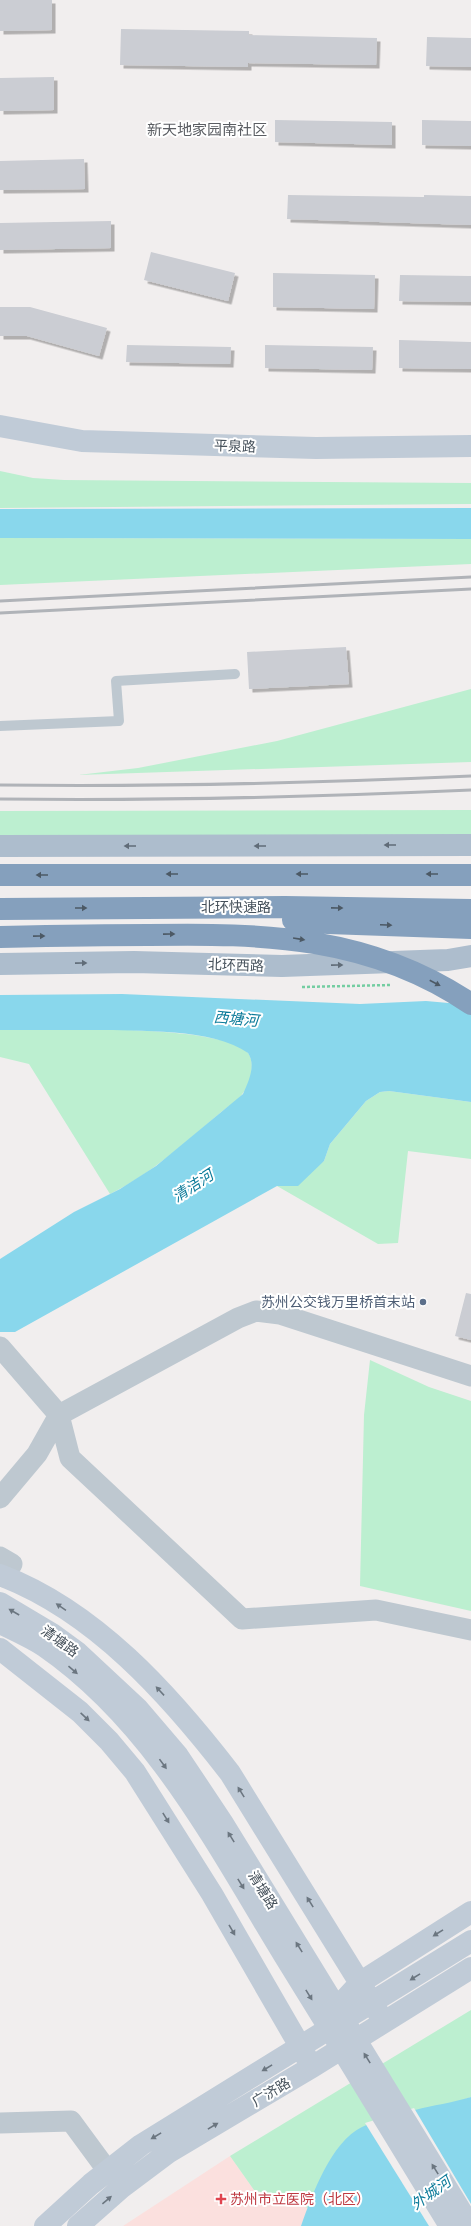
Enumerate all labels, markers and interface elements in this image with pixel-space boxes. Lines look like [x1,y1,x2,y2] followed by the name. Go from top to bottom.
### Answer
[147,119,267,140] district label: 新天地家园南社区
[214,435,256,457] street label: 平泉路
[383,842,396,848] one-way arrow
[123,843,136,849] one-way arrow
[253,843,266,849] one-way arrow
[165,871,178,877] one-way arrow
[295,871,308,877] one-way arrow
[425,871,438,877] one-way arrow
[35,872,48,878] one-way arrow
[201,897,271,917] street label: 北环快速路
[75,905,88,911] one-way arrow
[331,905,344,911] one-way arrow
[380,922,393,928] one-way arrow
[163,931,175,938] one-way arrow
[33,933,46,939] one-way arrow
[293,936,305,942] one-way arrow
[208,954,264,976] street label: 北环西路
[75,960,88,966] one-way arrow
[331,962,344,968] one-way arrow
[429,980,441,986] one-way arrow
[213,1006,262,1031] water label: 西塘河
[168,1163,220,1207] water label: 清洁河
[261,1292,415,1312] place label: 苏州公交钱万里桥首末站
[418,1297,428,1307] marker: 苏州公交钱万里桥首末站
[56,1603,66,1611] one-way arrow
[8,1608,20,1615] one-way arrow
[37,1621,83,1661] street label: 清塘路
[68,1665,79,1674] one-way arrow
[155,1686,165,1696] one-way arrow
[80,1712,90,1722] one-way arrow
[159,1758,167,1769] one-way arrow
[238,1786,245,1797] one-way arrow
[162,1812,169,1824] one-way arrow
[227,1832,235,1842] one-way arrow
[243,1867,283,1913] street label: 清塘路
[237,1879,244,1890] one-way arrow
[307,1896,314,1908] one-way arrow
[229,1924,236,1936] one-way arrow
[433,1929,443,1937] one-way arrow
[295,1942,303,1953] one-way arrow
[409,1973,420,1981] one-way arrow
[305,1990,313,2000] one-way arrow
[364,2052,371,2064] one-way arrow
[262,2064,272,2072] one-way arrow
[248,2073,294,2111] street label: 广济路
[207,2122,219,2129] one-way arrow
[150,2132,162,2139] one-way arrow
[432,2163,439,2175] one-way arrow
[406,2169,458,2214] water label: 外城河
[230,2189,370,2209] place label: 苏州市立医院（北区）
[215,2193,227,2205] marker: 苏州市立医院（北区）
[102,2196,112,2205] one-way arrow

